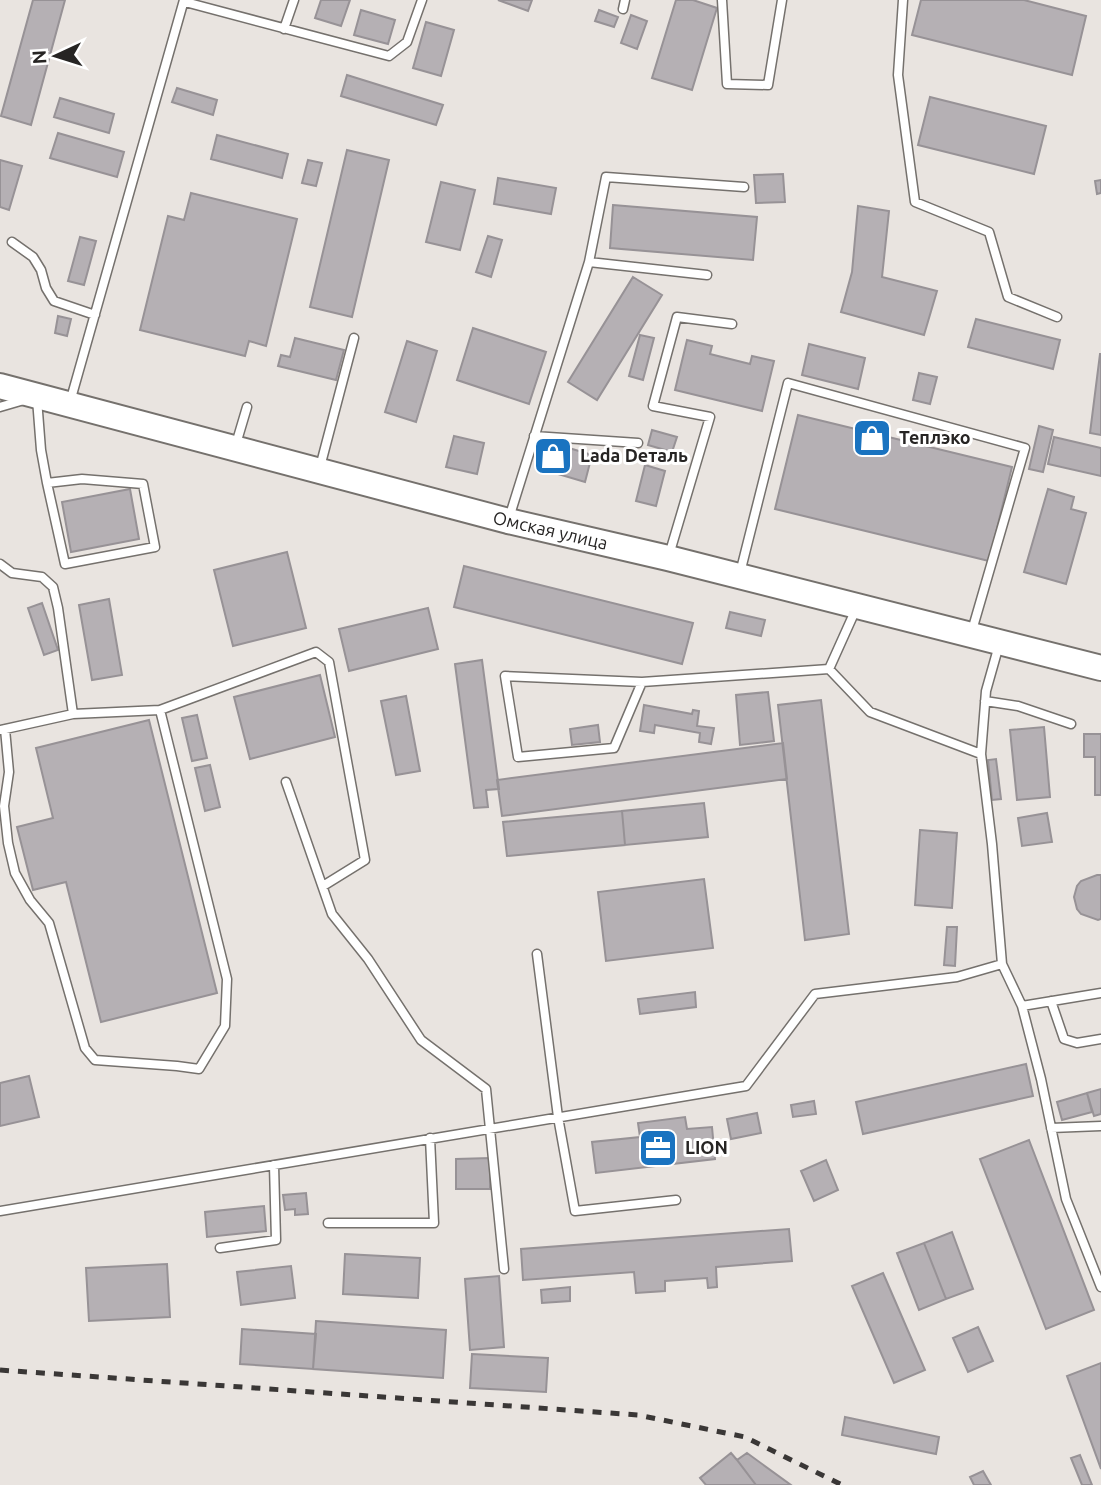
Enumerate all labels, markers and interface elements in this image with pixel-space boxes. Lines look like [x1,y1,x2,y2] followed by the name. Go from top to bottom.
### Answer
[21,21,91,91] north arrow
[28,49,51,65] text: N
[851,417,893,459] shop icon: Теплэко
[899,427,971,447] place label: Теплэко
[532,435,574,477] shop icon: Lada Dеталь
[580,445,688,465] place label: Lada Dеталь
[491,506,610,553] street label: Омская улица
[637,1127,679,1169] office icon: LION
[685,1137,728,1157] place label: LION

